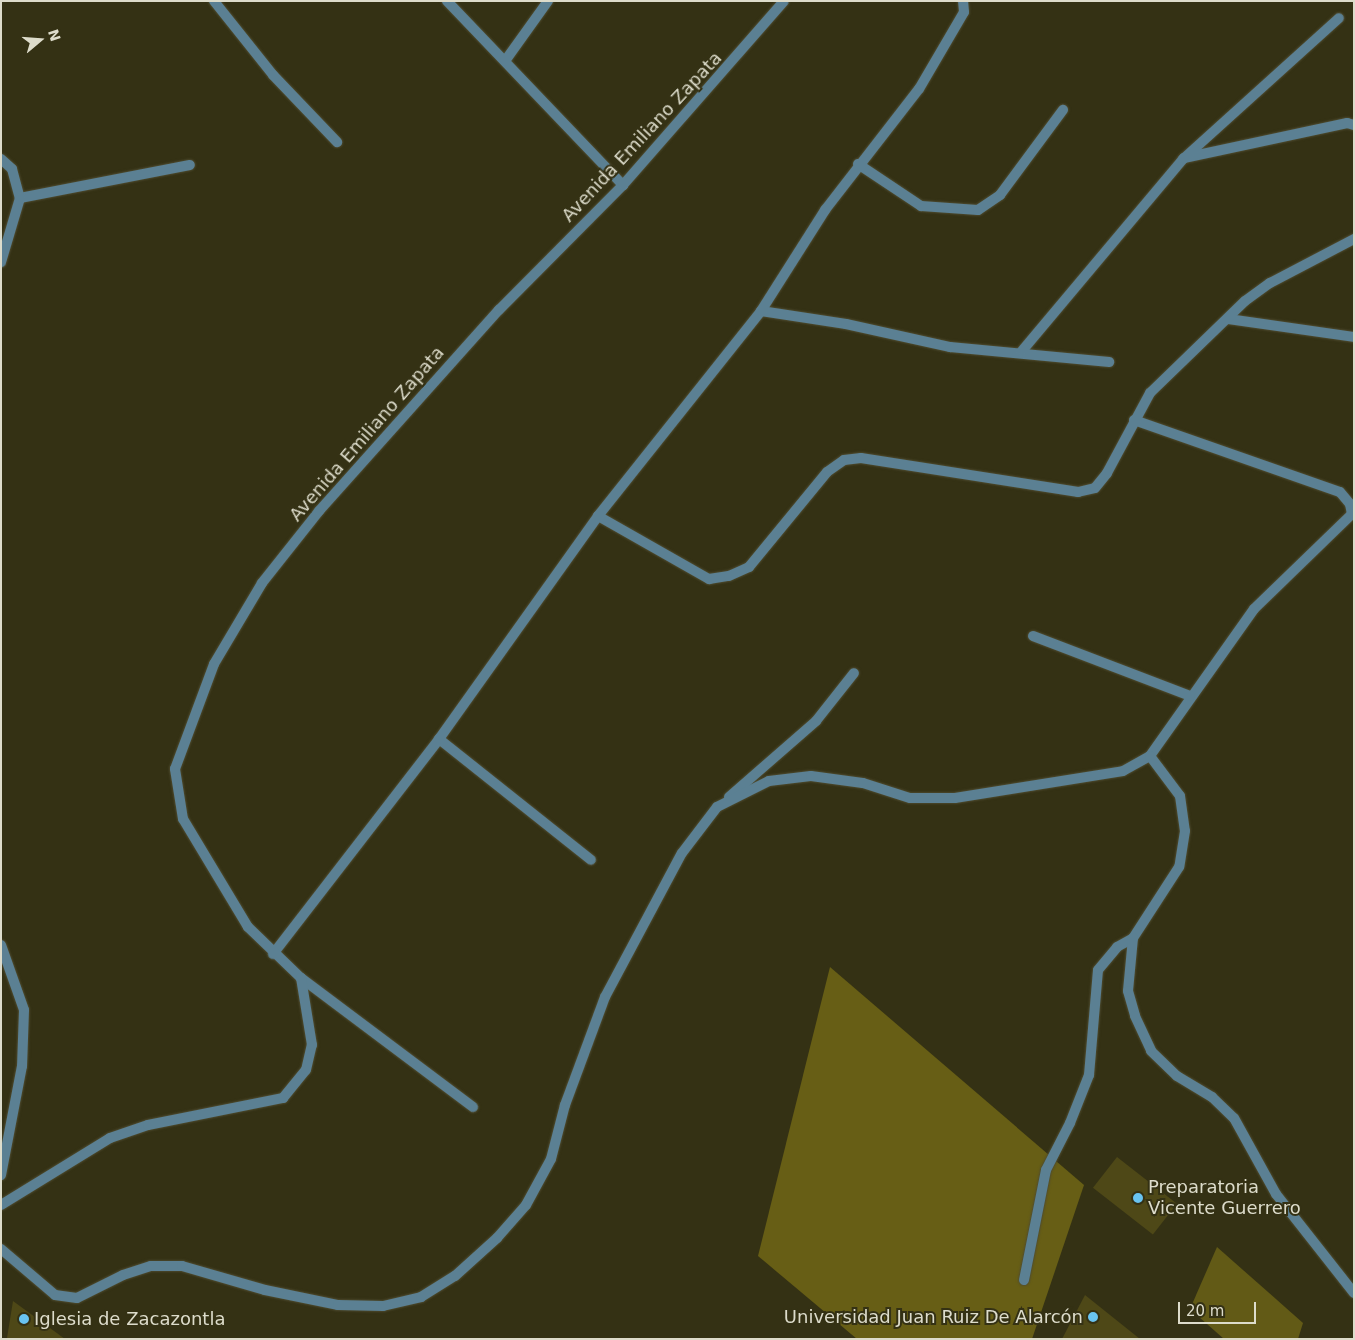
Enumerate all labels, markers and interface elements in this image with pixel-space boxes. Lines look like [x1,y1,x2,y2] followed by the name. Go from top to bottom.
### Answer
[15,15,65,65] north arrow
[45,27,64,43] text: N
[558,48,726,226] street label: Avenida Emiliano Zapata
[285,342,449,526] street label: Avenida Emiliano Zapata
[1148,1177,1301,1220] place label: Preparatoria Vicente Guerrero
[1132,1192,1144,1204] marker: Preparatoria Vicente Guerrero
[1180,1292,1258,1324] scale bar
[1186,1302,1224,1320] text: 20 m
[784,1306,1083,1328] place label: Universidad Juan Ruiz De Alarcón
[34,1308,225,1330] place label: Iglesia de Zacazontla
[1087,1311,1099,1323] marker: Universidad Juan Ruiz De Alarcón
[18,1313,30,1325] marker: Iglesia de Zacazontla

